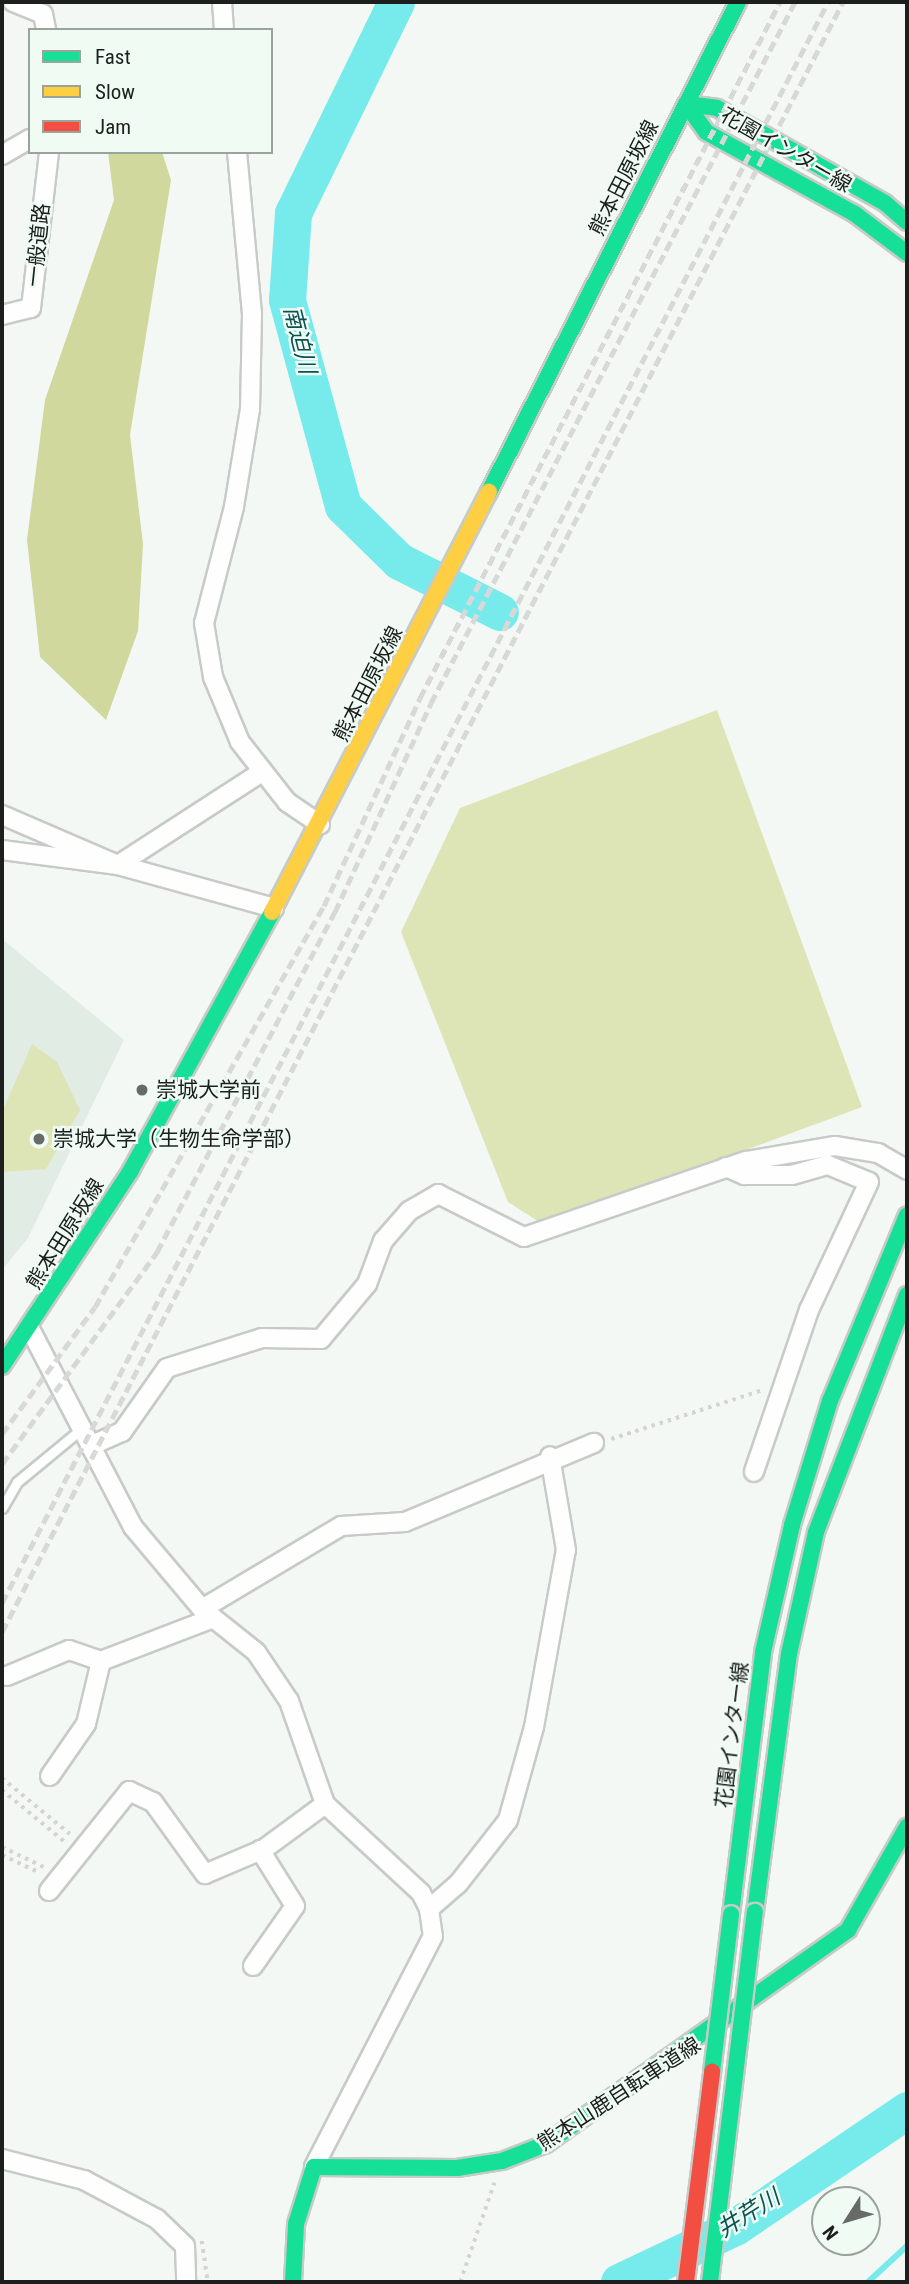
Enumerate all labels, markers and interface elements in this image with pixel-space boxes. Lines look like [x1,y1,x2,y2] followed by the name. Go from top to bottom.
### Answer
[28,28,273,154] legend
[95,45,131,69] text: Fast
[95,80,135,104] text: Slow
[716,102,856,198] street label: 花園インター線
[95,115,131,139] text: Jam
[584,116,664,240] street label: 熊本田原坂線
[21,202,55,288] street label: 一般道路
[277,303,321,377] water label: 南迫川
[328,622,408,746] street label: 熊本田原坂線
[156,1077,261,1103] place label: 崇城大学前
[134,1082,150,1098] marker: 崇城大学前
[53,1126,305,1152] place label: 崇城大学（生物生命学部）
[31,1131,47,1147] marker: 崇城大学（生物生命学部）
[21,1174,109,1294] street label: 熊本田原坂線
[711,1661,753,1809] street label: 花園インター線
[533,2032,705,2156] street label: 熊本山鹿自転車道線
[712,2184,786,2244] water label: 井芹川
[811,2186,881,2256] north arrow
[818,2221,843,2244] text: N

